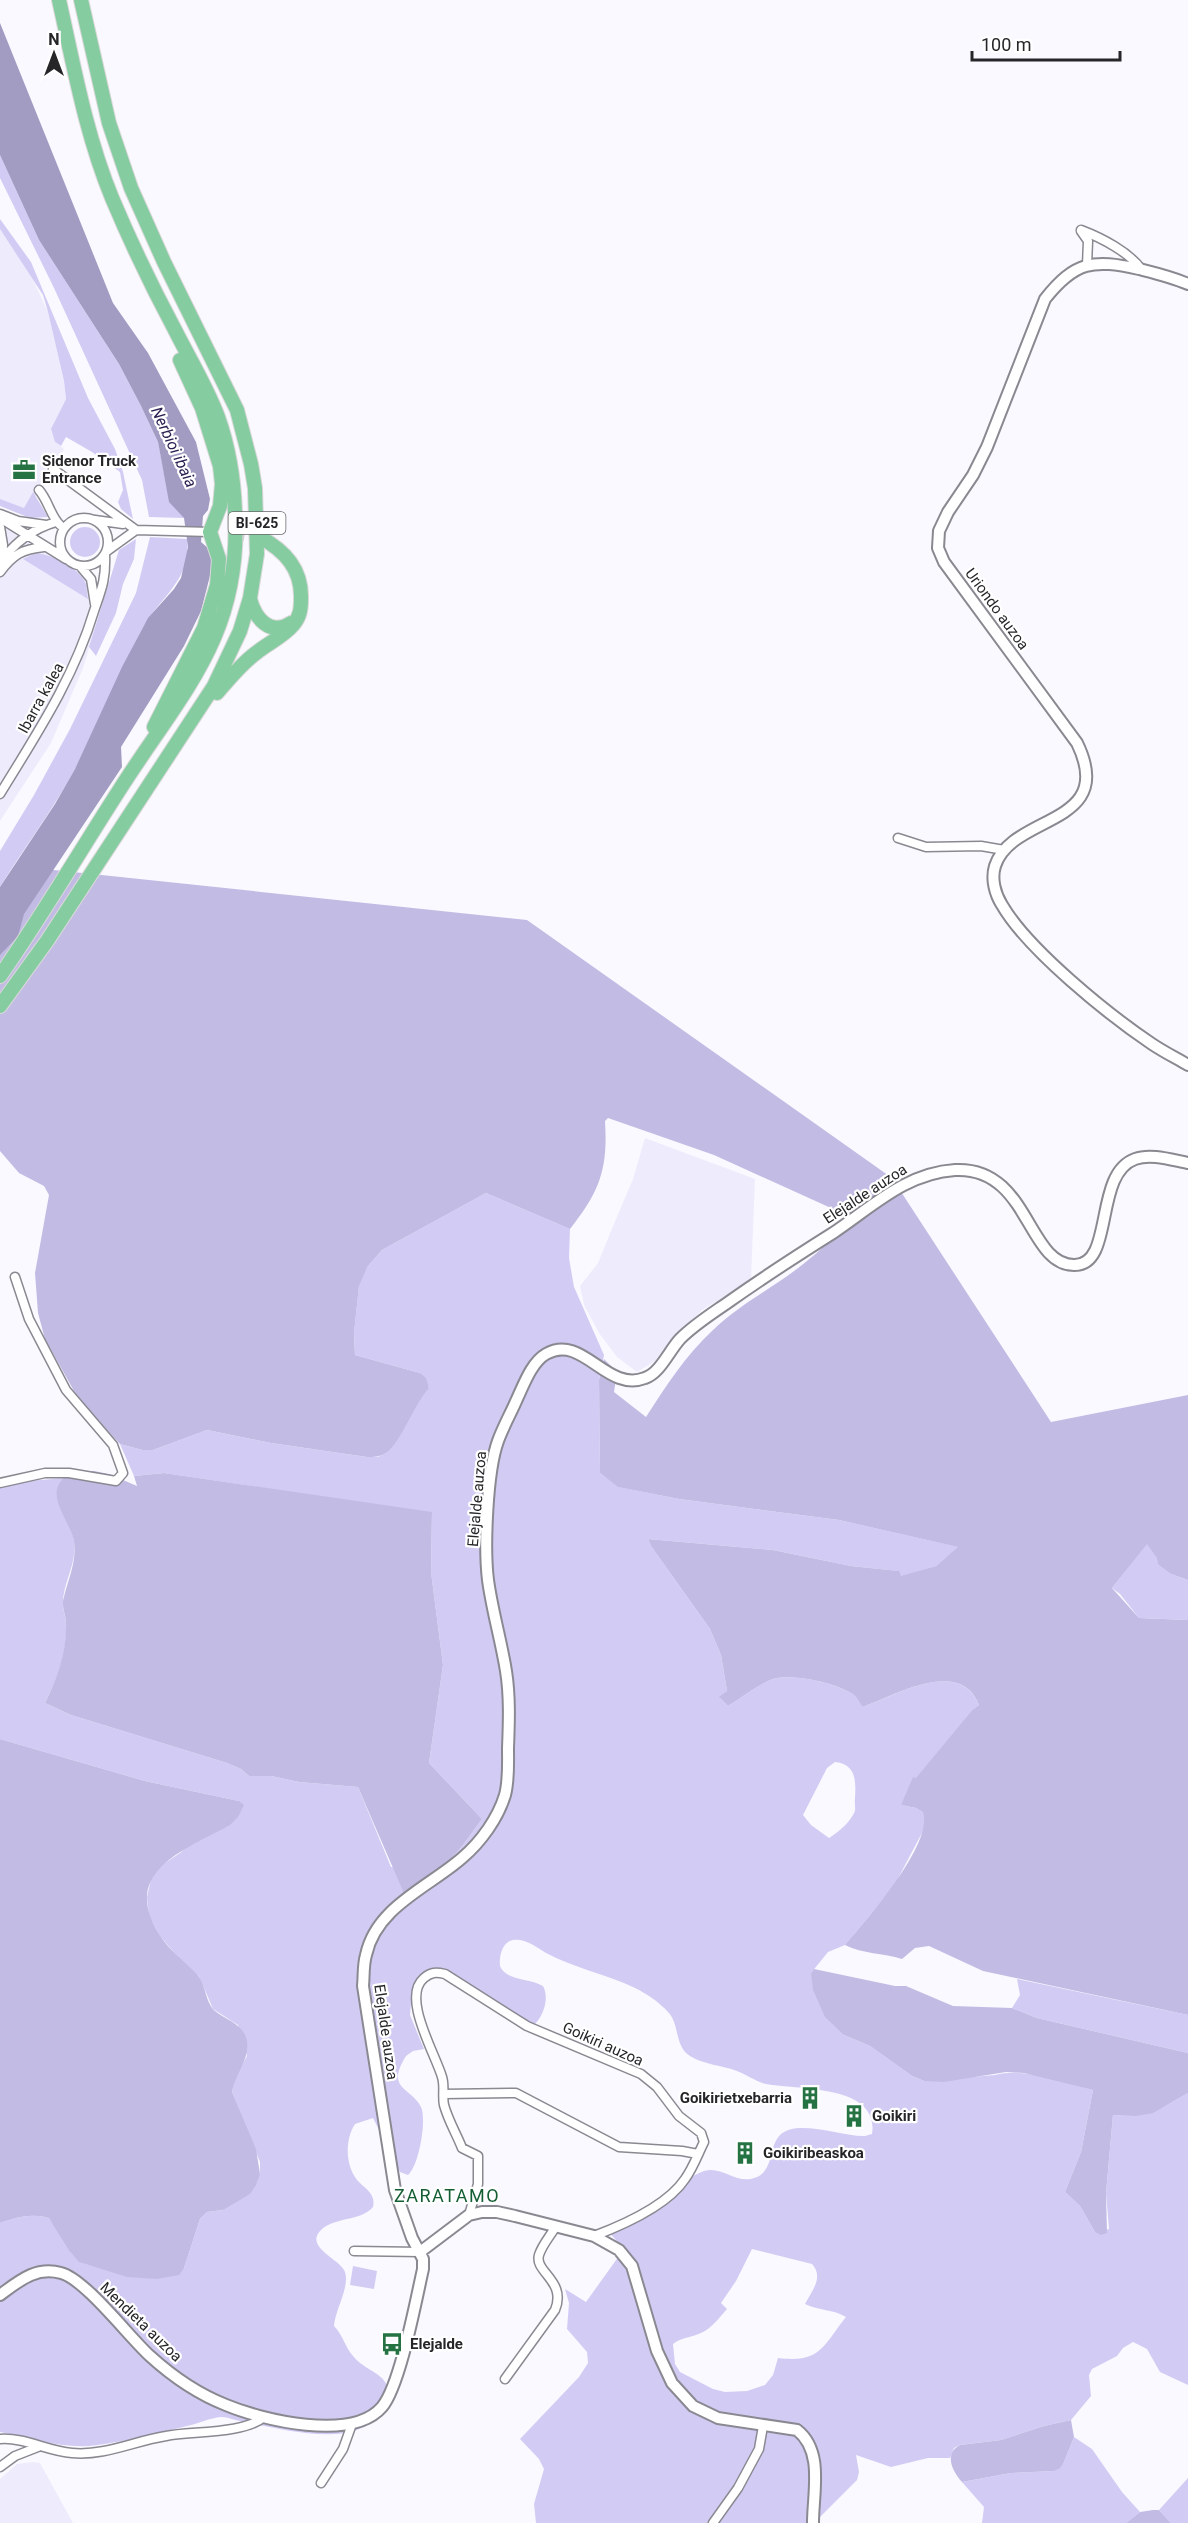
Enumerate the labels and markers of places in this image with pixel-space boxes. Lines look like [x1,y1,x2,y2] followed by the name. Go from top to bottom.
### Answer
[42,452,137,487] place label: Sidenor Truck Entrance
[11,457,37,483] office icon: Sidenor Truck Entrance
[797,2085,823,2111] building icon: Goikirietxebarria
[680,2089,792,2107] place label: Goikirietxebarria
[841,2103,867,2129] building icon: Goikiri
[872,2107,916,2125] place label: Goikiri
[732,2140,758,2166] building icon: Goikiribeaskoa
[763,2144,864,2162] place label: Goikiribeaskoa
[379,2331,405,2357] bus stop icon: Elejalde
[410,2335,463,2353] place label: Elejalde

